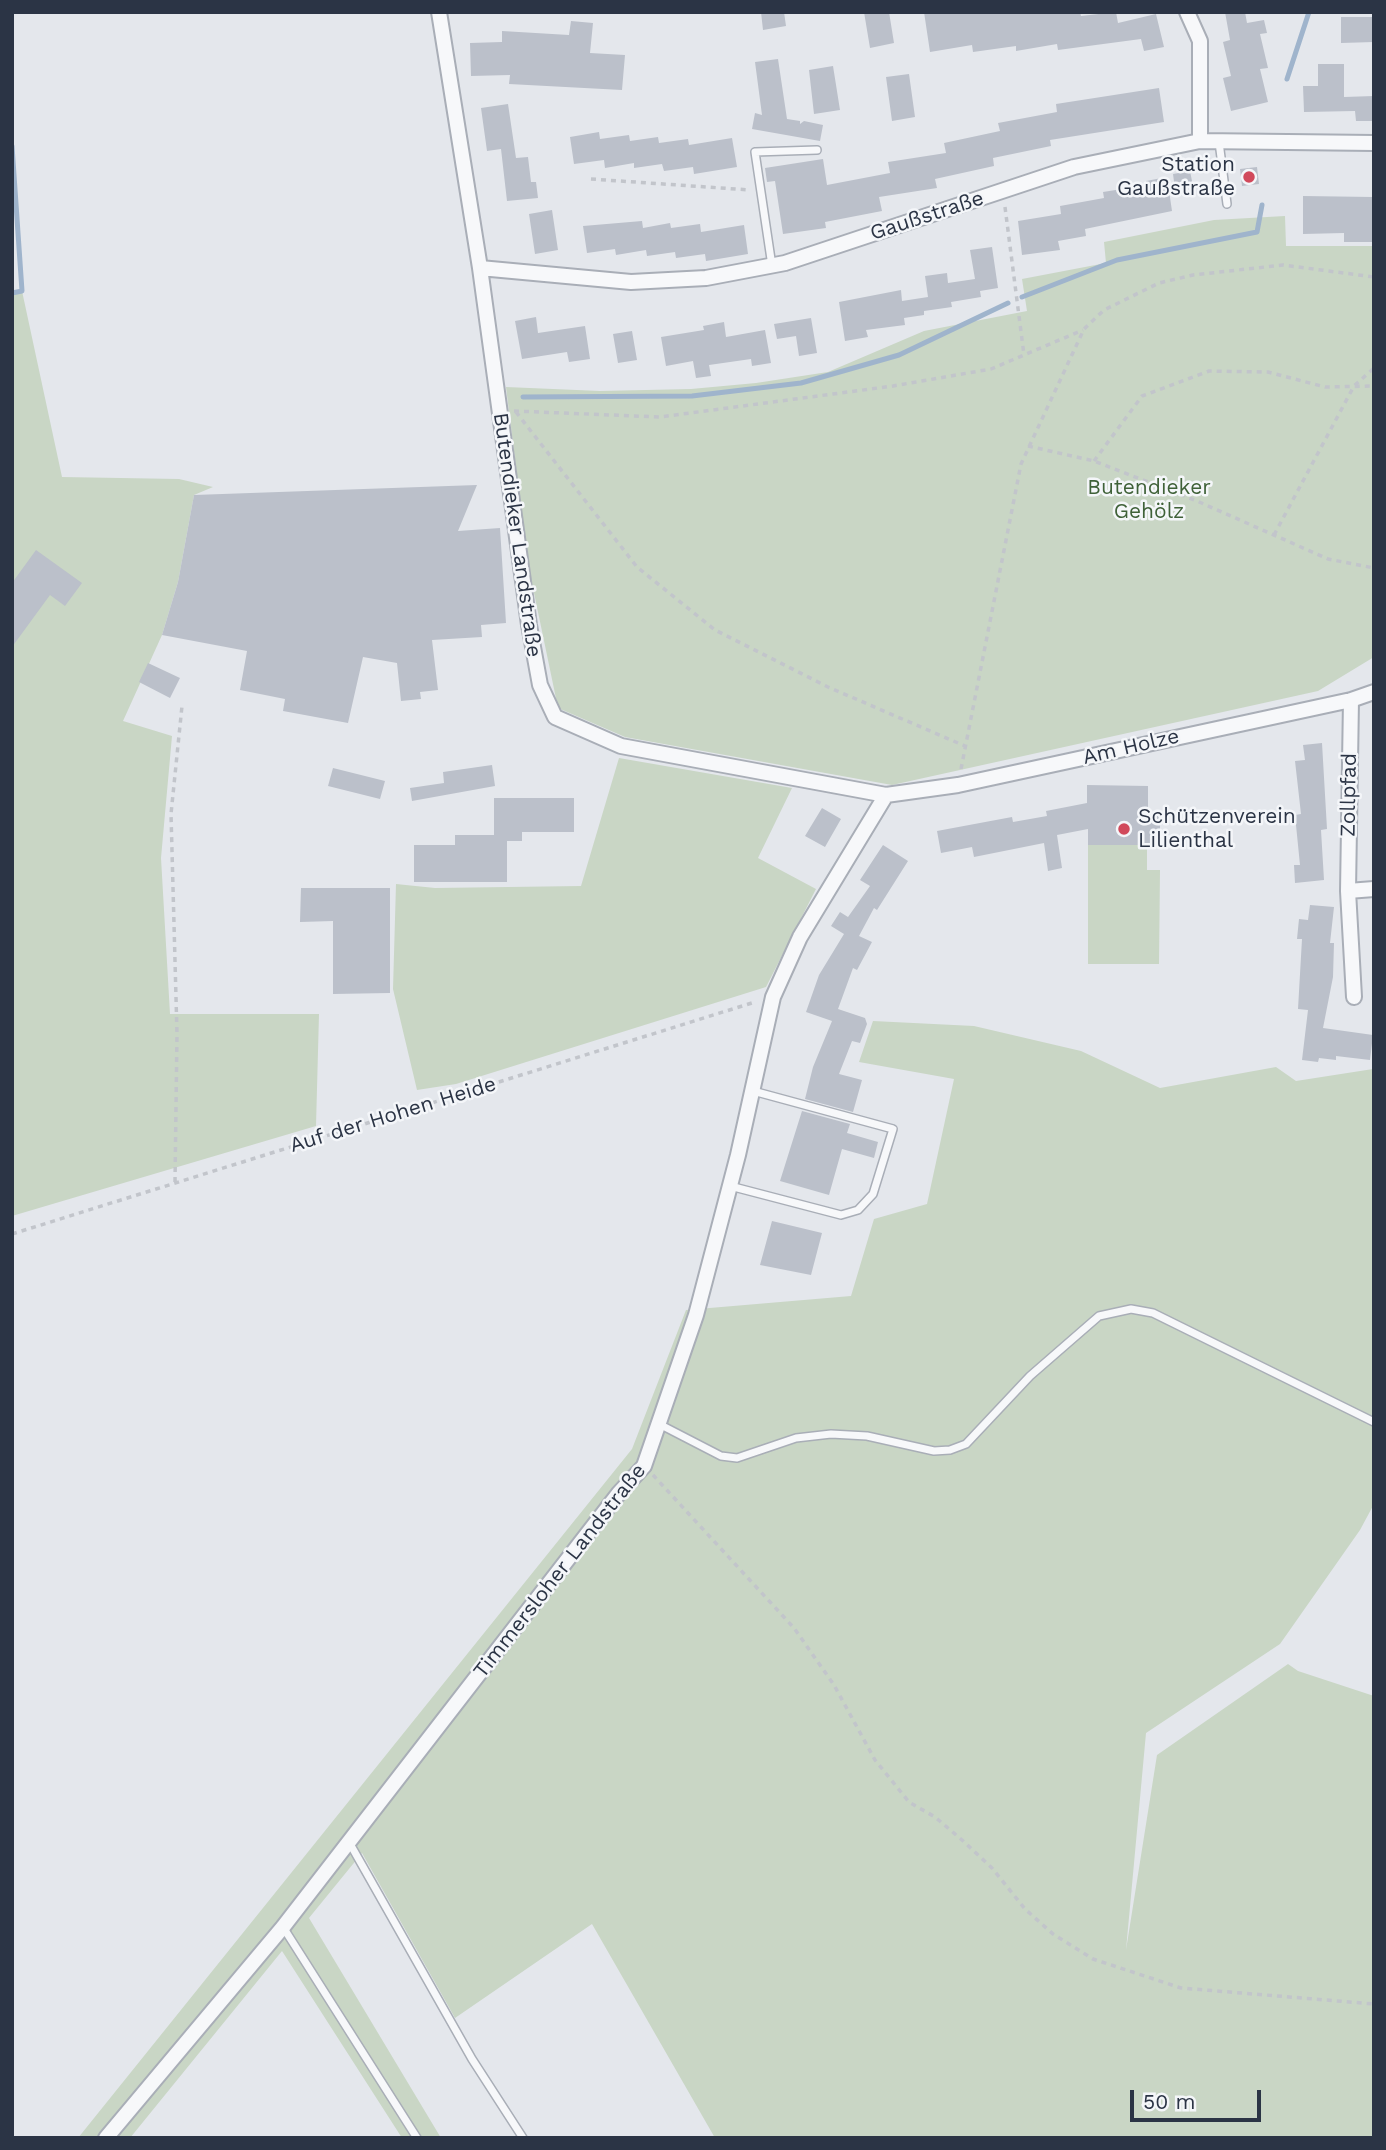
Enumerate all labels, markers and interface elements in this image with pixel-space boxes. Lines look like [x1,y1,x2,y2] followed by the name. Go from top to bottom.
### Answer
[1117,152,1235,202] place label: Station Gaußstraße
[1241,169,1257,185] marker: Station Gaußstraße
[867,186,987,246] street label: Gaußstraße
[487,411,547,659] street label: Butendieker Landstraße
[1087,475,1211,525] park label: Butendieker Gehölz
[1080,724,1182,770] street label: Am Holze
[1336,753,1362,837] street label: Zollpfad
[1138,804,1296,854] place label: Schützenverein Lilienthal
[1116,821,1132,837] marker: Schützenverein Lilienthal
[287,1072,499,1158] street label: Auf der Hohen Heide
[469,1459,651,1683] street label: Timmersloher Landstraße
[1134,2076,1265,2120] scale bar
[1143,2089,1195,2114] text: 50 m

